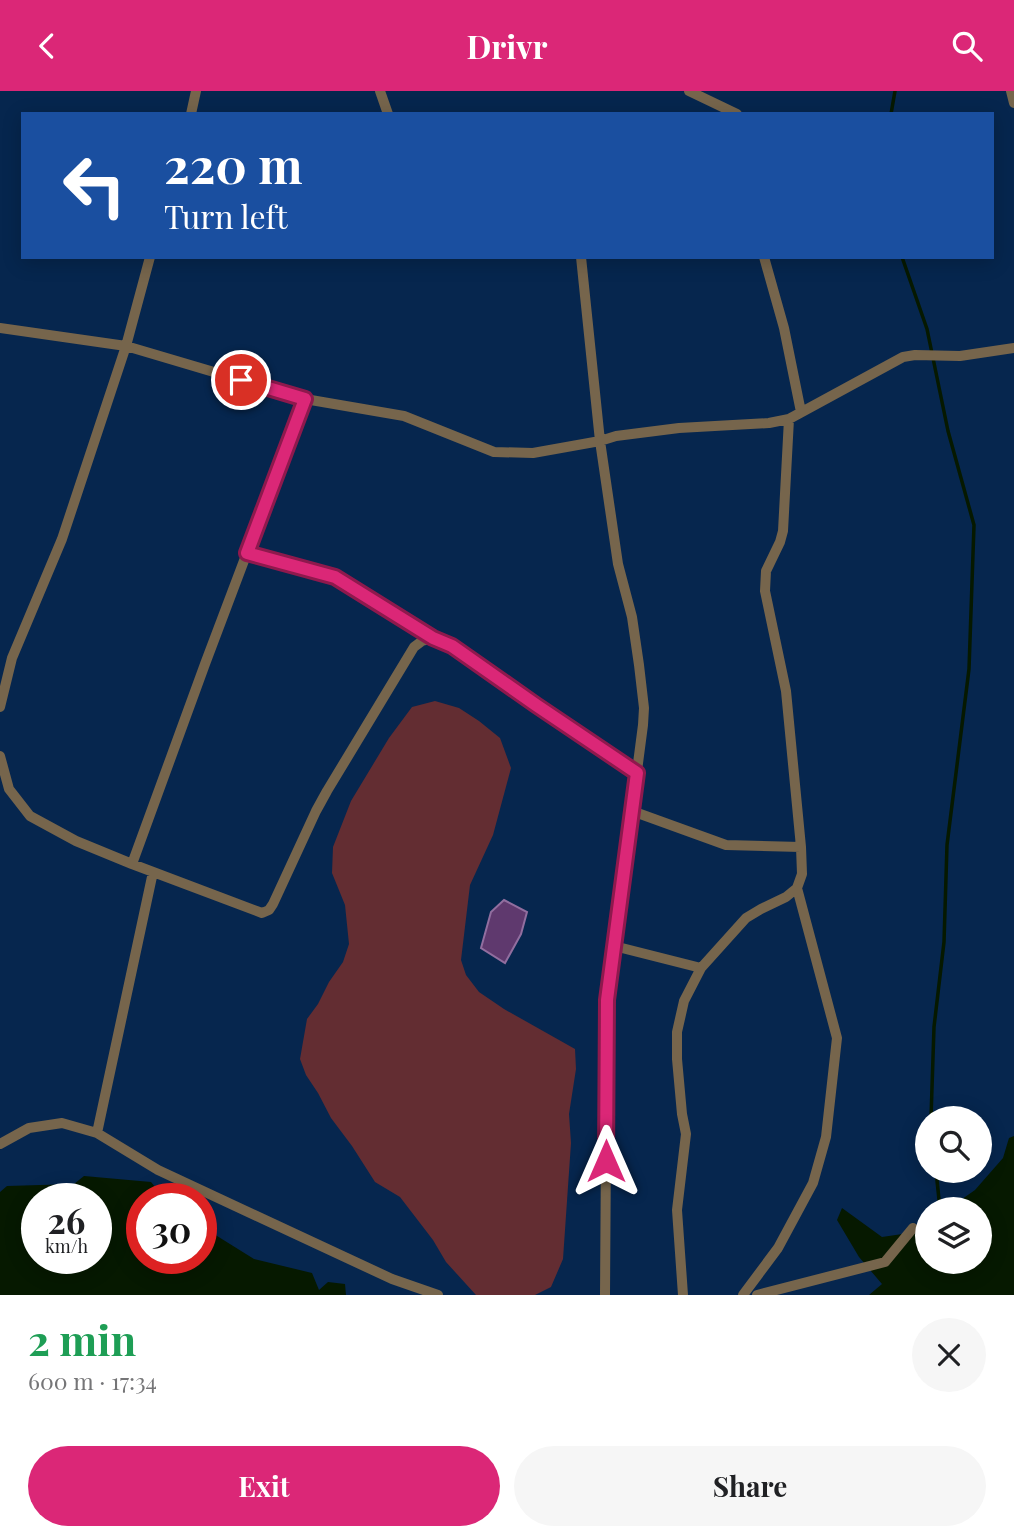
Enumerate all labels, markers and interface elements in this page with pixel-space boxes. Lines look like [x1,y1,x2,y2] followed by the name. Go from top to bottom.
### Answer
[467,24,547,67] text: Drivr
[28,27,66,65] icon: back
[948,27,986,65] icon: search
[164,131,303,196] text: 220 m
[49,140,140,231] icon: left
[164,194,288,237] text: Turn left
[211,350,271,410] pin
[222,361,260,399] icon: arrive
[915,1106,992,1274] map controls
[915,1106,992,1183] button: search
[569,1124,643,1198] position arrow
[126,1183,217,1274] speed limit sign: 30
[48,1196,85,1243] text: 26
[915,1197,992,1274] button: layers
[45,1234,88,1258] text: km/h
[28,1311,136,1367] text: 2 min
[912,1318,986,1392] button: close
[28,1365,157,1396] text: 600 m · 17:34
[28,1446,500,1526] button: Exit
[514,1446,986,1526] button: Share

